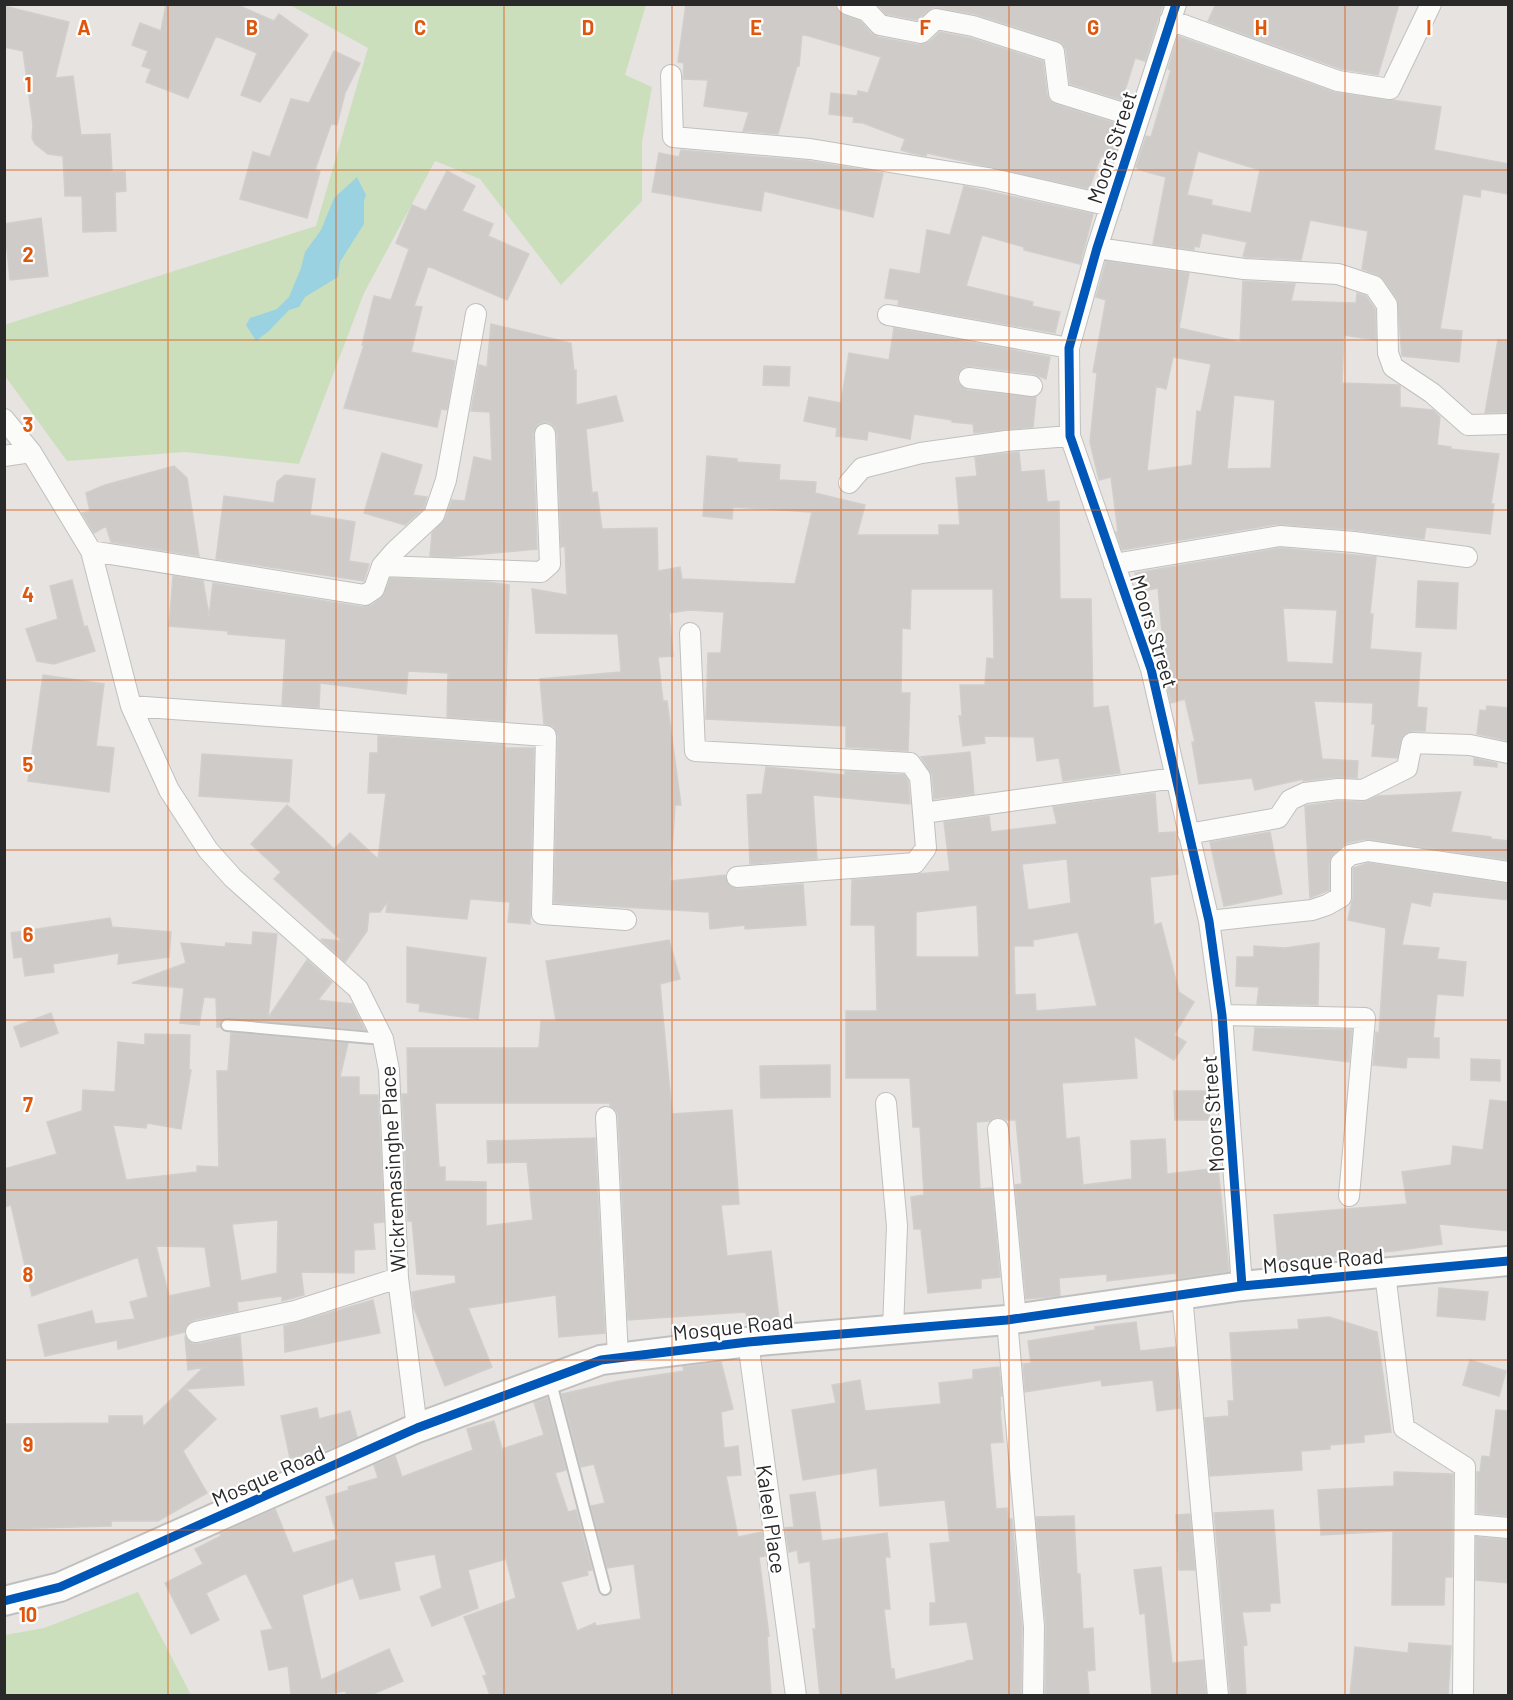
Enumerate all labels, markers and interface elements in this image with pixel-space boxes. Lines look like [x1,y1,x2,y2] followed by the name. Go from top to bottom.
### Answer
[77,15,91,39] text: A
[246,15,258,39] text: B
[414,15,426,39] text: C
[582,15,594,39] text: D
[750,15,762,39] text: E
[919,15,931,39] text: F
[1087,15,1099,39] text: G
[1255,15,1267,39] text: H
[1426,15,1432,39] text: I
[24,72,32,96] text: 1
[1081,87,1141,207] street label: Moors Street
[22,242,34,266] text: 2
[23,412,33,436] text: 3
[1126,571,1184,691] street label: Moors Street
[22,582,34,606] text: 4
[23,752,34,776] text: 5
[23,922,34,946] text: 6
[1195,1055,1229,1173] street label: Moors Street
[374,1065,410,1273] street label: Wickremasinghe Place
[23,1092,33,1116] text: 7
[1262,1242,1384,1278] street label: Mosque Road
[23,1262,34,1286] text: 8
[671,1307,795,1345] street label: Mosque Road
[23,1432,33,1456] text: 9
[208,1439,328,1511] street label: Mosque Road
[752,1463,792,1575] street label: Kaleel Place
[19,1602,37,1626] text: 10

